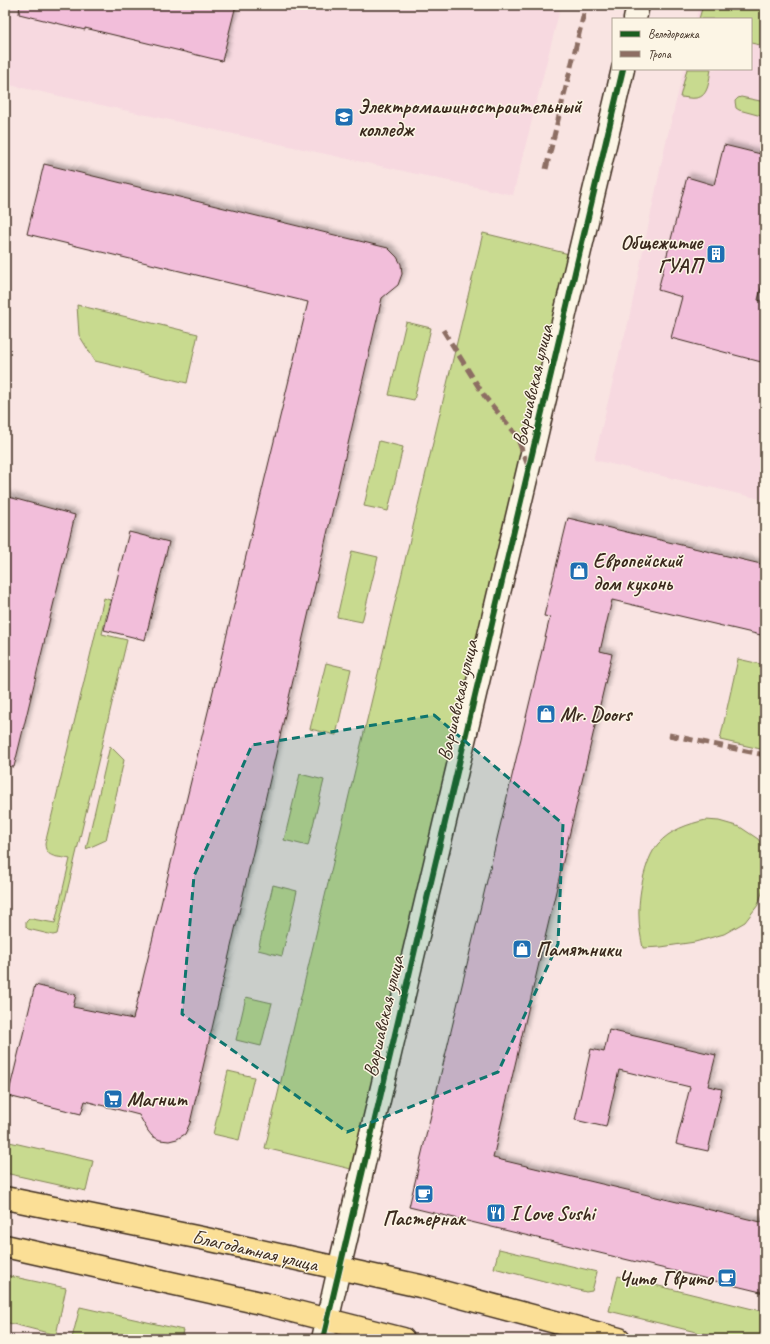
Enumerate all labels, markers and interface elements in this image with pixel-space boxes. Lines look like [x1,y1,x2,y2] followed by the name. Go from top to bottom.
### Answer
[612,18,752,70] legend
[648,26,700,42] text: Велодорожка
[648,46,672,62] text: Тропа
[358,94,583,142] place label: Электромашиностроительный колледж
[333,106,355,128] school or university icon: Электромашиностроительный колледж
[620,230,706,278] place label: Общежитие ГУАП
[705,243,727,265] building icon: Общежитие ГУАП
[506,321,559,448] street label: Варшавская улица
[593,548,684,597] place label: Европейский дом кухонь
[568,560,590,582] shop icon: Европейский дом кухонь
[431,636,484,763] street label: Варшавская улица
[560,702,633,727] place label: Mr. Doors
[535,703,557,725] shop icon: Mr. Doors
[536,937,622,962] place label: Памятники
[511,938,533,960] shop icon: Памятники
[357,952,410,1079] street label: Варшавская улица
[127,1087,188,1112] place label: Магнит
[102,1088,124,1110] supermarket icon: Магнит
[413,1183,435,1205] cafe icon: Пастернак
[510,1201,598,1226] place label: I Love Sushi
[485,1202,507,1224] restaurant icon: I Love Sushi
[383,1206,467,1231] place label: Пастернак
[190,1224,322,1278] street label: Благодатная улица
[618,1266,715,1291] place label: Чито Гврито
[716,1267,738,1289] cafe icon: Чито Гврито

